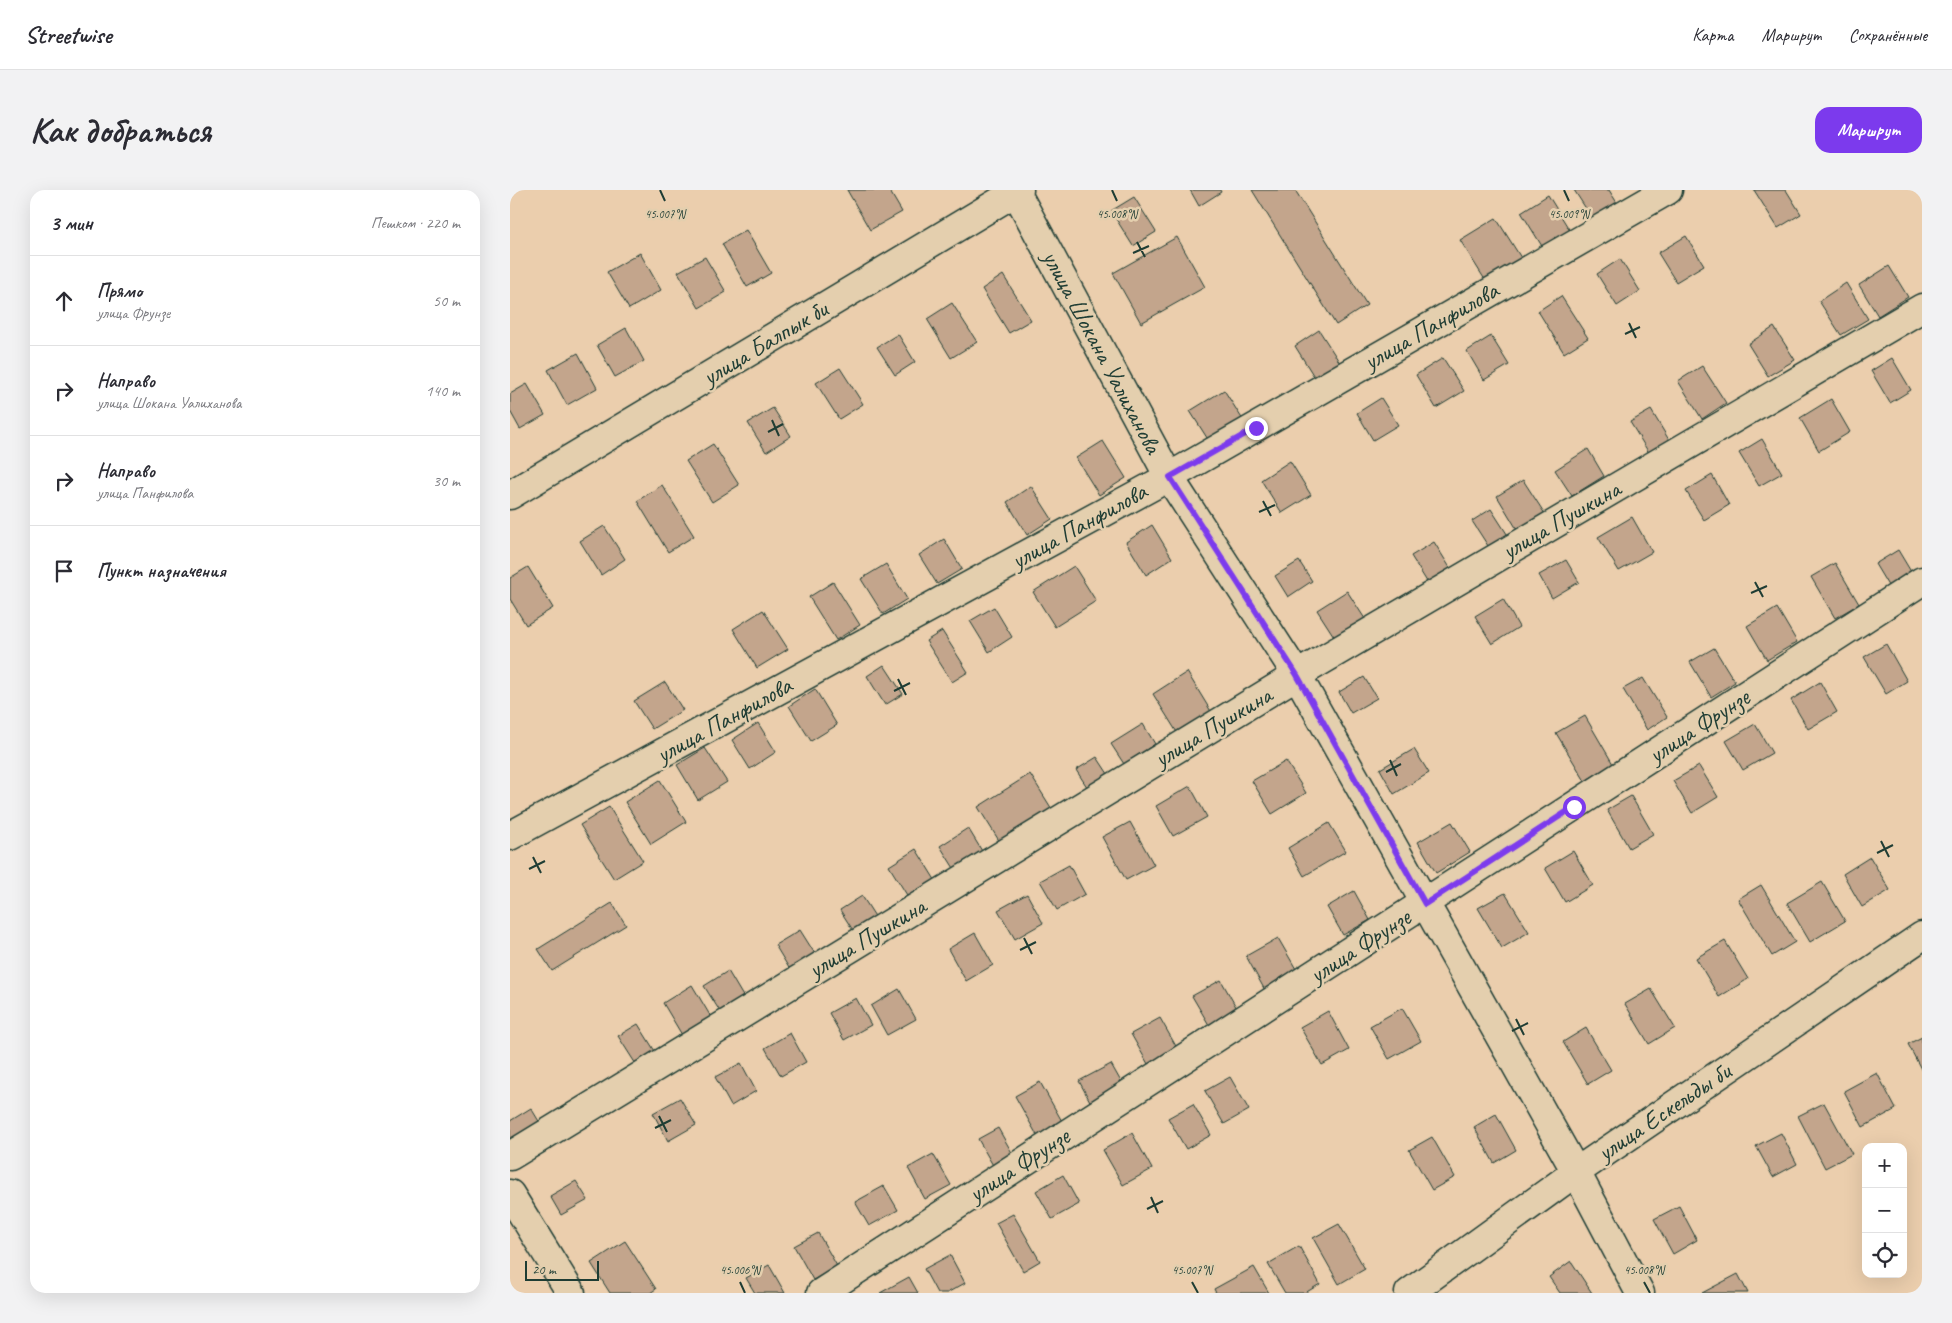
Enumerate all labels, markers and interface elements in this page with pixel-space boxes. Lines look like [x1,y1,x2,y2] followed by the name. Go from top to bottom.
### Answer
[25,20,111,50] text: Streetwise
[1692,24,1733,46] text: Карта
[1761,24,1821,46] text: Маршрут
[1849,24,1927,46] text: Сохранённые
[1815,107,1922,153] button: Маршрут
[30,108,211,153] text: Как добраться
[645,206,687,222] text: 45.007°N
[1097,206,1139,222] text: 45.008°N
[1549,206,1591,222] text: 45.009°N
[50,210,93,236] text: 3 мин
[371,213,460,233] text: Пешком · 220 m
[1034,243,1170,461] street label: улица Шокана Уалиханова
[1356,274,1506,378] street label: улица Панфилова
[97,279,142,303] text: Прямо
[50,287,78,315] icon: ahead
[433,291,460,311] text: 50 m
[695,292,835,394] street label: улица Балпык би
[97,303,170,323] text: улица Фрунзе
[97,369,155,393] text: Направо
[50,377,78,405] icon: right
[426,381,460,401] text: 140 m
[97,393,242,413] text: улица Шокана Уалиханова
[1245,417,1268,440] route end
[97,459,155,483] text: Направо
[50,467,78,495] icon: right
[433,471,460,491] text: 30 m
[1494,472,1628,568] street label: улица Пушкина
[1004,475,1154,577] street label: улица Панфилова
[97,483,193,503] text: улица Панфилова
[50,557,78,585] icon: arrive
[97,559,226,583] text: Пункт назначения
[649,669,799,771] street label: улица Панфилова
[1147,678,1280,776] street label: улица Пушкина
[1641,680,1757,772] street label: улица Фрунзе
[1563,796,1586,819] route start
[801,889,934,987] street label: улица Пушкина
[1302,900,1418,992] street label: улица Фрунзе
[1589,1055,1738,1170] street label: улица Ескельды би
[961,1119,1077,1211] street label: улица Фрунзе
[1862,1143,1907,1278] map controls
[1862,1143,1907,1188] button: +
[1862,1188,1907,1233] button: −
[1862,1233,1907,1278] button: locate
[525,1258,599,1281] scale bar
[532,1261,556,1278] text: 20 m
[720,1262,762,1278] text: 45.006°N
[1172,1262,1214,1278] text: 45.007°N
[1624,1262,1666,1278] text: 45.008°N

